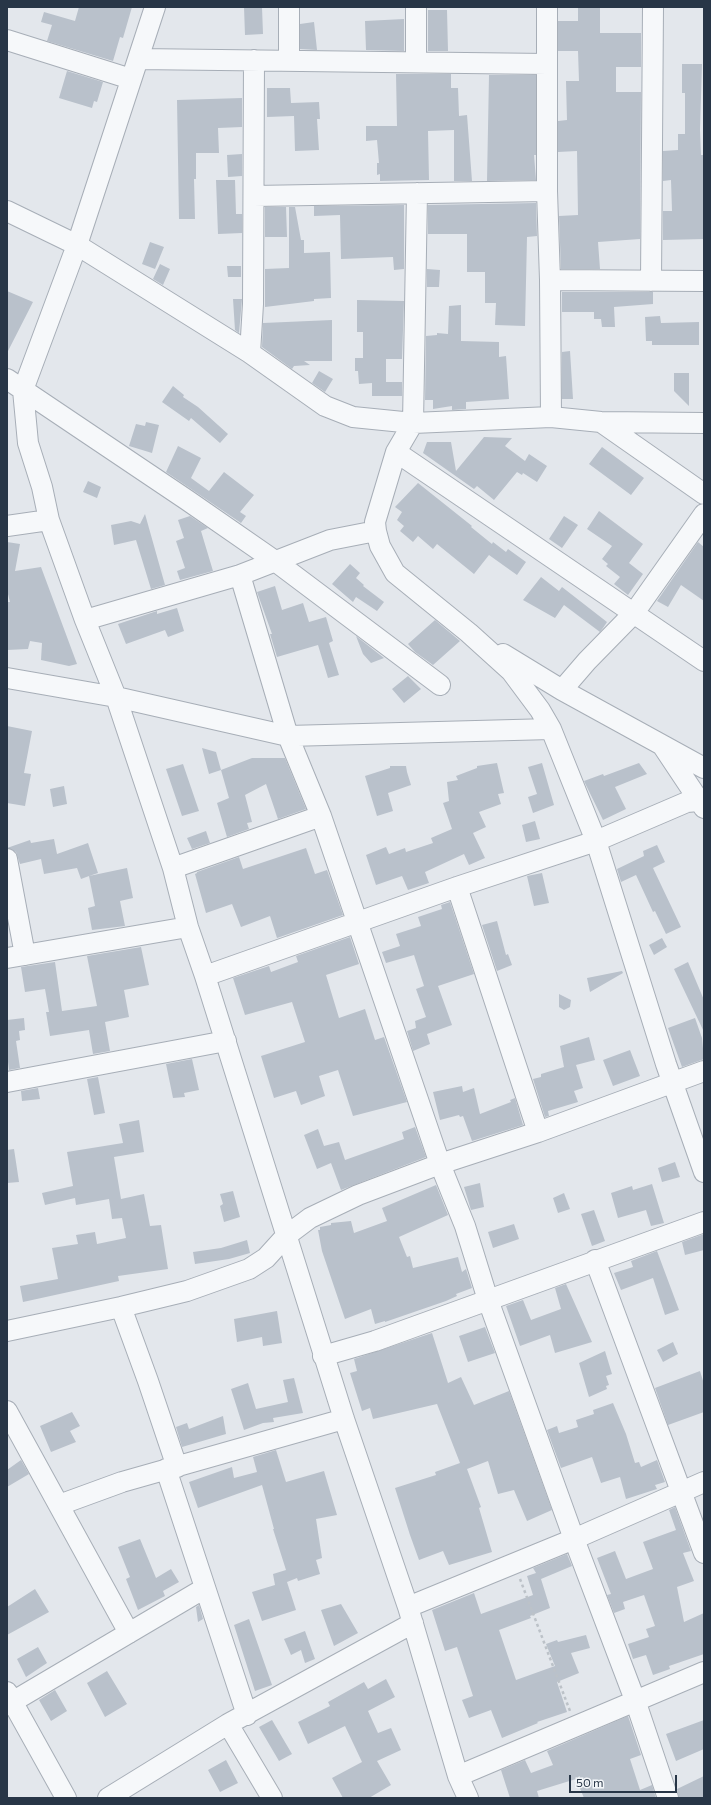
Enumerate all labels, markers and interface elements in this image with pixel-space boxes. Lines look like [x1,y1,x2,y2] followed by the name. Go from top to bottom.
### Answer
[571,1767,679,1793] scale bar
[576,1775,604,1789] text: 50 m

